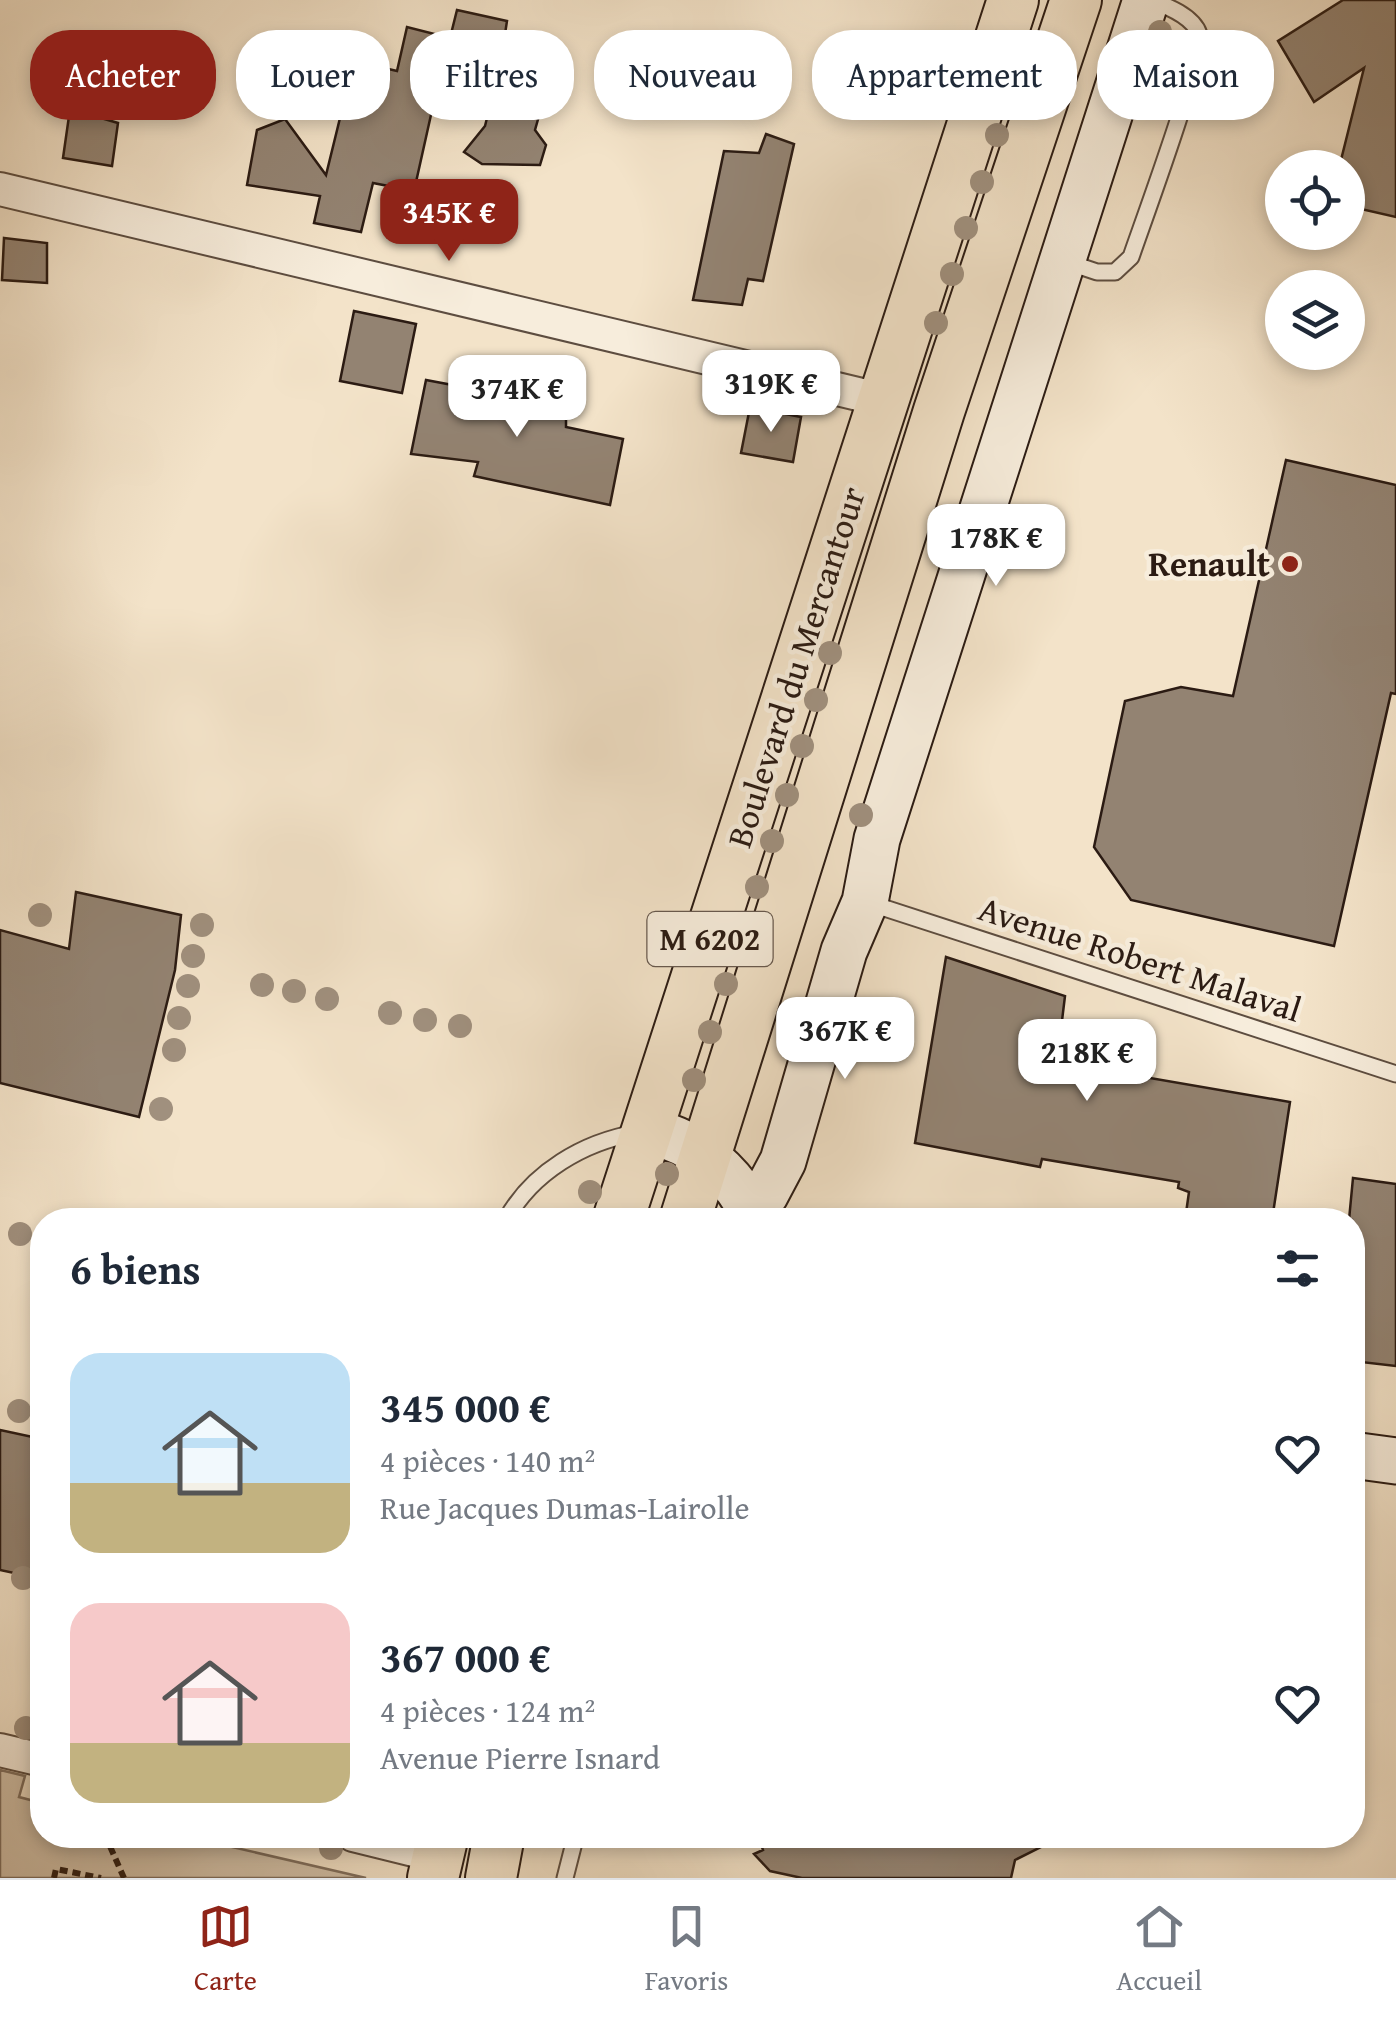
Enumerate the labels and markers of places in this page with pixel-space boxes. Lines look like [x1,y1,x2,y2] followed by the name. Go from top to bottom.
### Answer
[368,179,530,264] pin: 345K €
[690,350,852,435] pin: 319K €
[436,355,598,440] pin: 374K €
[915,504,1077,589] pin: 178K €
[1148,538,1270,589] place label: Renault
[1279,553,1301,575] marker: Renault
[764,997,926,1082] pin: 367K €
[1006,1019,1168,1104] pin: 218K €

